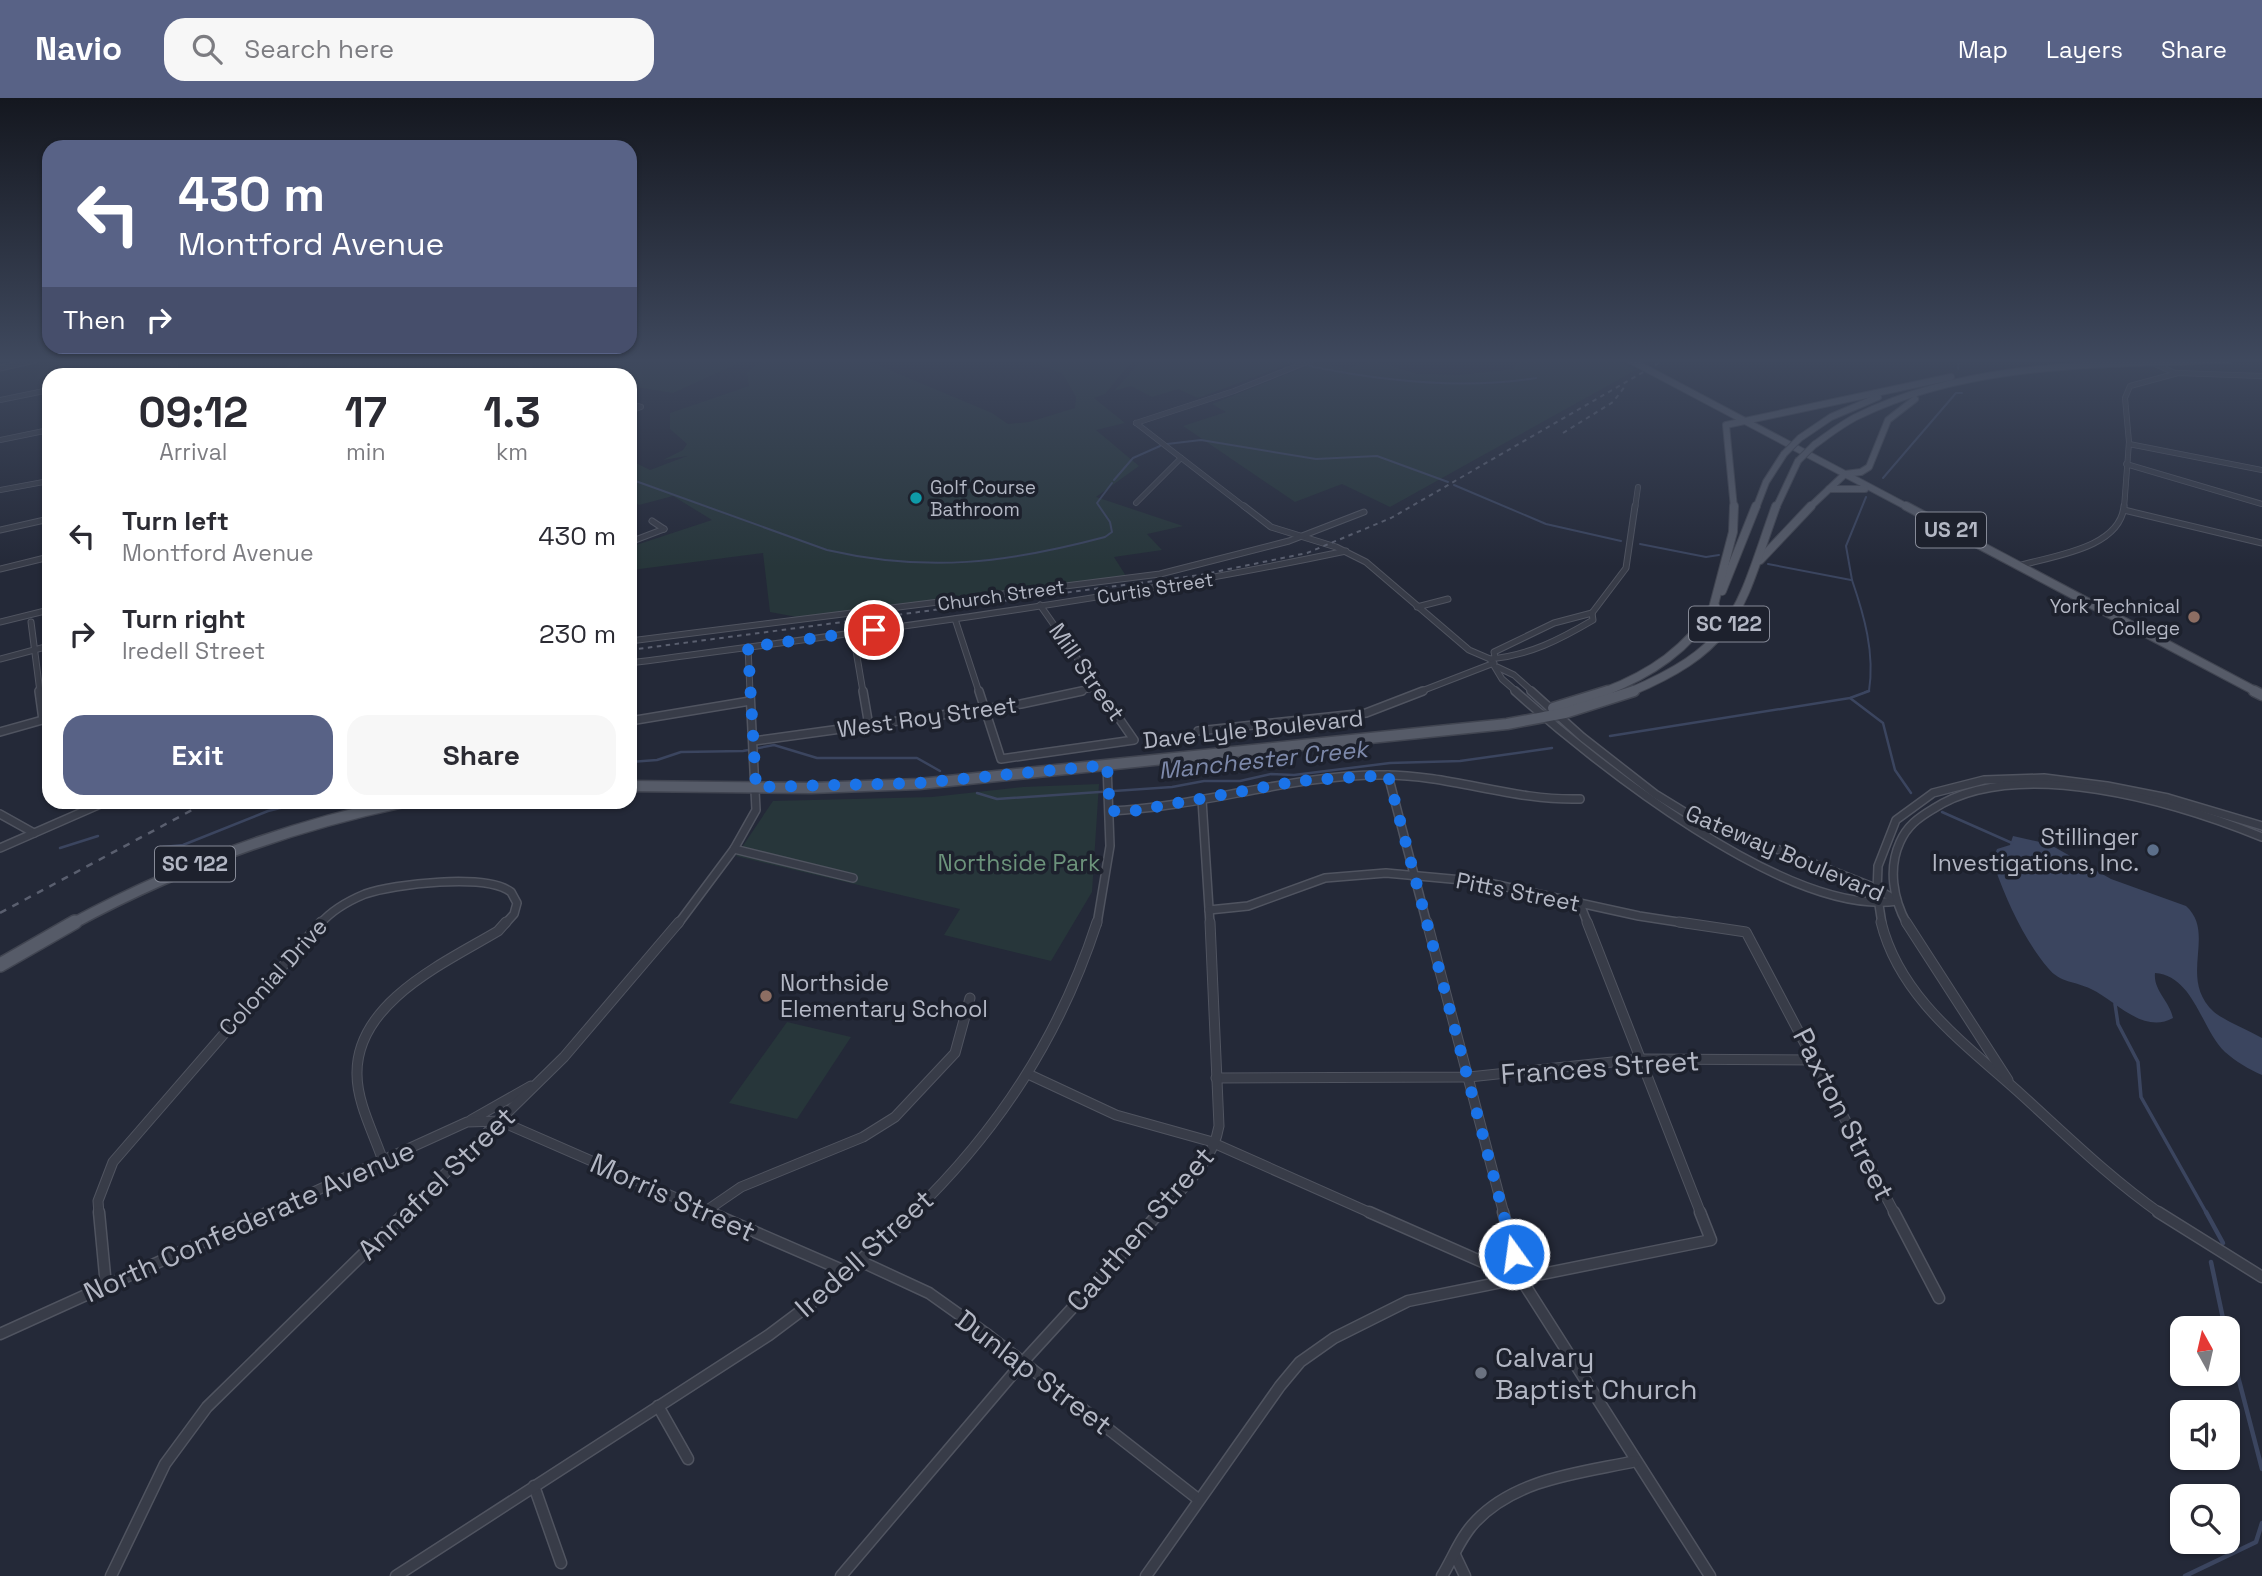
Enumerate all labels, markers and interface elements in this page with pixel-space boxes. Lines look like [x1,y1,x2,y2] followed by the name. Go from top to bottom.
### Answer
[164,18,654,81] search box
[35,28,122,70] text: Navio
[188,30,226,68] icon: search
[244,32,394,66] text: Search here
[1958,34,2008,65] text: Map
[2046,34,2123,65] text: Layers
[2161,34,2227,65] text: Share
[178,163,325,225] text: 430 m
[63,168,154,259] icon: left
[178,224,444,264] text: Montford Avenue
[140,301,178,339] icon: right
[63,303,126,337] text: Then
[139,386,248,439] text: 09:12
[345,386,387,439] text: 17
[483,386,540,439] text: 1.3
[159,437,228,467] text: Arrival
[346,437,386,467] text: min
[496,437,528,467] text: km
[930,475,1036,522] place label: Golf Course Bathroom
[908,490,924,506] marker: Golf Course Bathroom
[122,504,229,538] text: Turn left
[1916,512,1986,548] road number: US 21
[63,517,101,555] icon: left
[538,519,616,553] text: 430 m
[122,538,314,568] text: Montford Avenue
[1095,567,1215,610] street label: Curtis Street
[936,574,1066,617] street label: Church Street
[2050,594,2180,641] place label: York Technical College
[844,600,904,660] pin
[122,602,246,636] text: Turn right
[1689,606,1769,642] road number: SC 122
[2186,609,2202,625] marker: York Technical College
[855,611,893,649] icon: arrive
[63,615,101,653] icon: right
[539,617,616,651] text: 230 m
[1042,617,1132,727] street label: Mill Street
[122,636,265,666] text: Iredell Street
[835,690,1019,744] street label: West Roy Street
[1141,702,1365,756] street label: Dave Lyle Boulevard
[63,715,333,795] button: Exit
[347,715,616,795] button: Share
[1157,733,1372,786] water label: Manchester Creek
[1681,798,1889,908] street label: Gateway Boulevard
[1932,822,2139,878] place label: Stillinger Investigations, Inc.
[2145,842,2161,858] marker: Stillinger Investigations, Inc.
[155,846,235,882] road number: SC 122
[938,848,1100,878] park label: Northside Park
[1453,865,1583,919] street label: Pitts Street
[212,912,334,1042] street label: Colonial Drive
[780,968,988,1024] place label: Northside Elementary School
[758,988,774,1004] marker: Northside Elementary School
[1785,1022,1903,1206] street label: Paxton Street
[1499,1042,1701,1092] street label: Frances Street
[349,1099,523,1267] street label: Annafrel Street
[78,1132,420,1310] street label: North Confederate Avenue
[1058,1139,1222,1319] street label: Cauthen Street
[585,1145,761,1249] street label: Morris Street
[787,1181,941,1325] street label: Iredell Street
[1477,1217,1551,1291] position arrow
[949,1301,1119,1443] street label: Dunlap Street
[2170,1316,2240,1386] north arrow
[2170,1316,2240,1554] map controls
[1495,1339,1697,1407] place label: Calvary Baptist Church
[1473,1365,1489,1381] marker: Calvary Baptist Church
[2170,1400,2240,1470] button: sound
[2170,1484,2240,1554] button: search

